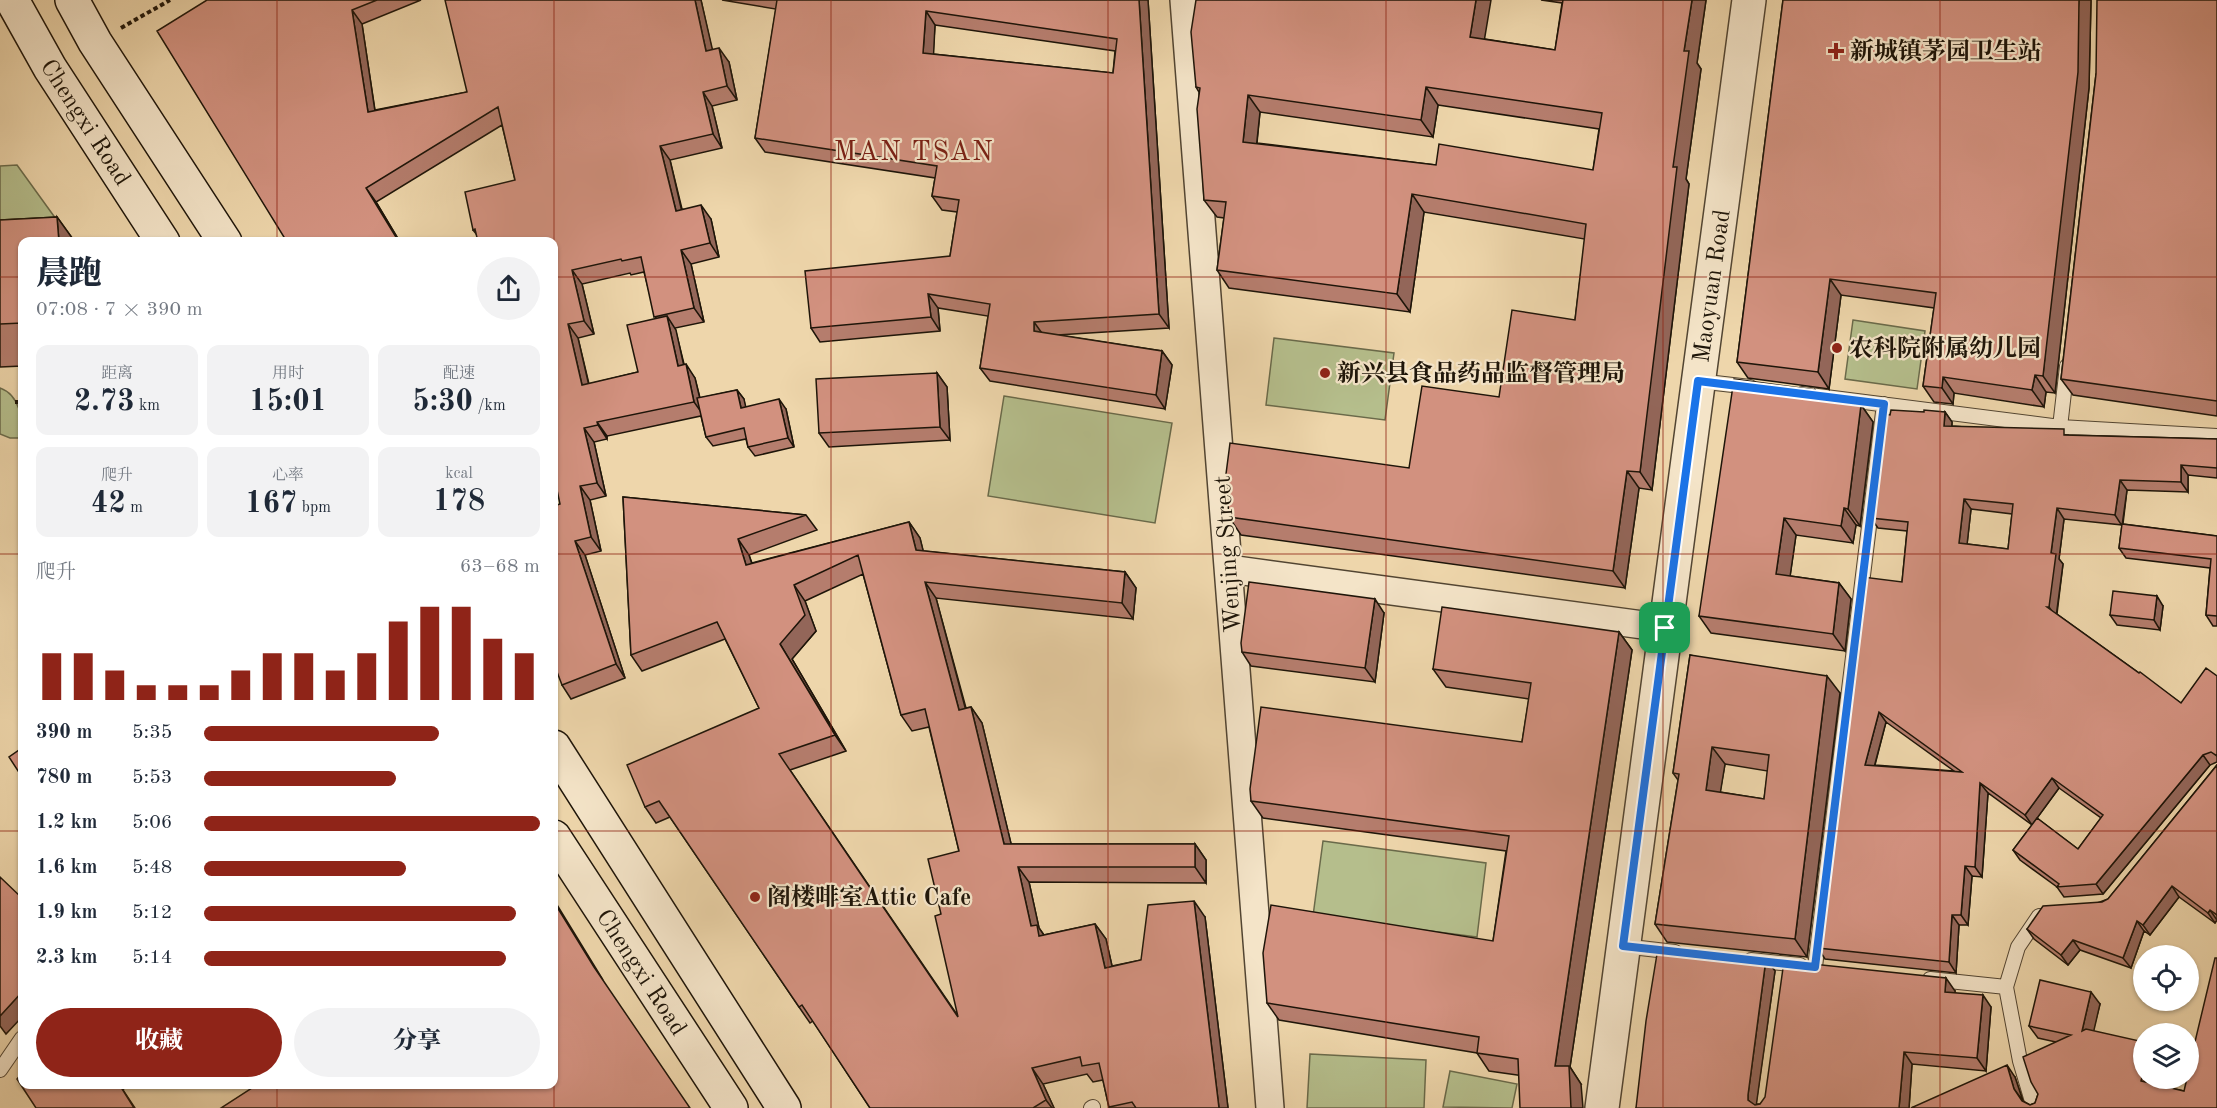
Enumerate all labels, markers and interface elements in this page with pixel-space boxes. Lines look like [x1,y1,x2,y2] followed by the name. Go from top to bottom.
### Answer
[1850,38,2042,65] place label: 新城镇茅园卫生站
[1827,42,1845,60] marker: 新城镇茅园卫生站
[35,56,134,191] street label: Chengxi Road
[834,139,994,166] district label: MAN TSAN
[1690,208,1736,364] street label: Maoyuan Road
[477,257,540,320] button: share
[36,259,102,292] text: 晨跑
[36,300,203,320] text: 07:08 · 7 × 390 m
[1849,335,2041,362] place label: 农科院附属幼儿园
[1830,341,1844,355] marker: 农科院附属幼儿园
[1337,360,1625,387] place label: 新兴县食品药品监督管理局
[101,366,133,382] text: 距离
[272,366,304,382] text: 用时
[443,366,475,382] text: 配速
[1318,366,1332,380] marker: 新兴县食品药品监督管理局
[74,387,135,417] text: 2.73
[249,387,327,417] text: 15:01
[412,387,473,417] text: 5:30
[135,398,160,414] text: km
[473,398,506,414] text: /km
[445,466,473,482] text: kcal
[101,468,133,484] text: 爬升
[272,468,304,484] text: 心率
[1212,474,1246,633] street label: Wenjing Street
[433,487,485,517] text: 178
[91,489,126,519] text: 42
[245,489,297,519] text: 167
[126,500,143,516] text: m
[297,500,331,516] text: bpm
[460,557,540,577] text: 63–68 m
[36,563,76,583] text: 爬升
[1639,602,1690,653] pin
[1648,611,1681,644] icon: arrive
[36,723,92,743] text: 390 m
[132,723,172,743] text: 5:35
[36,768,92,788] text: 780 m
[132,768,172,788] text: 5:53
[36,813,98,833] text: 1.2 km
[132,813,172,833] text: 5:06
[36,858,98,878] text: 1.6 km
[132,858,172,878] text: 5:48
[767,884,971,911] place label: 阁楼啡室Attic Cafe
[748,890,762,904] marker: 阁楼啡室Attic Cafe
[36,903,98,923] text: 1.9 km
[132,903,172,923] text: 5:12
[591,906,690,1041] street label: Chengxi Road
[2133,945,2199,1089] map controls
[2133,945,2199,1011] button: locate
[36,948,98,968] text: 2.3 km
[132,948,172,968] text: 5:14
[36,1008,282,1077] button: 收藏
[294,1008,540,1077] button: 分享
[2133,1023,2199,1089] button: layers

